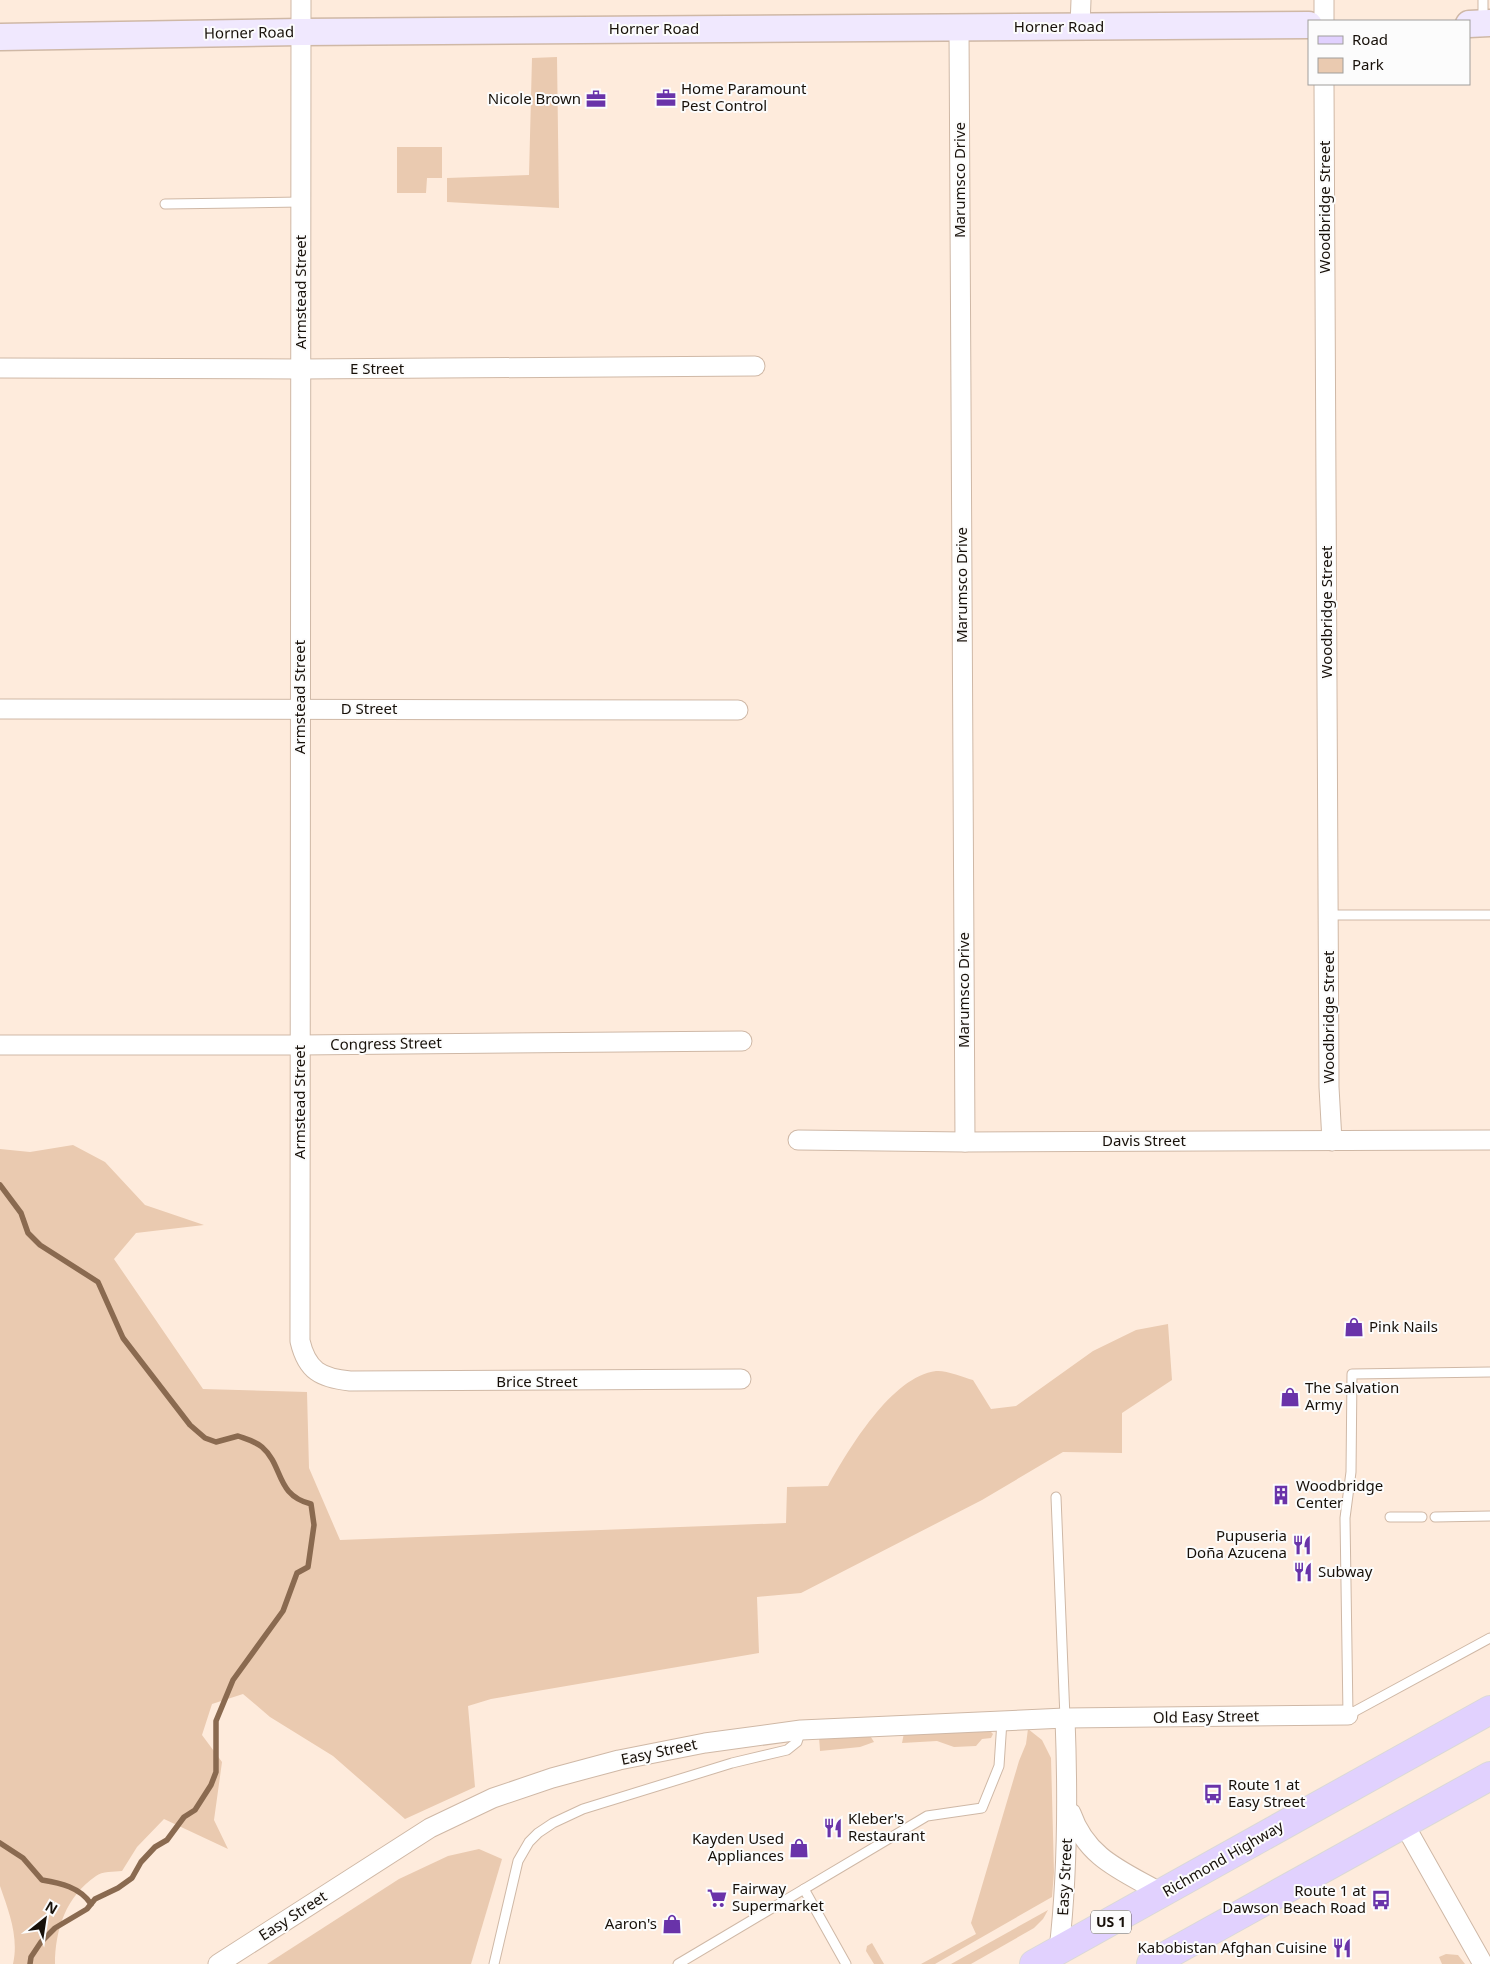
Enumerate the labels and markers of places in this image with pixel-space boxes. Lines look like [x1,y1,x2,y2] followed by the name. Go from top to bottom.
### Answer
[681,78,807,115] place label: Home Paramount Pest Control
[655,87,677,109] office icon: Home Paramount Pest Control
[488,88,581,108] place label: Nicole Brown
[585,88,607,110] office icon: Nicole Brown
[1343,1316,1365,1338] shop icon: Pink Nails
[1369,1316,1438,1336] place label: Pink Nails
[1305,1377,1399,1414] place label: The Salvation Army
[1279,1386,1301,1408] shop icon: The Salvation Army
[1296,1475,1383,1512] place label: Woodbridge Center
[1270,1484,1292,1506] building icon: Woodbridge Center
[1186,1525,1287,1562] place label: Pupuseria Doña Azucena
[1291,1534,1313,1556] restaurant icon: Pupuseria Doña Azucena
[1292,1561,1314,1583] restaurant icon: Subway
[1318,1561,1373,1581] place label: Subway
[1228,1774,1306,1811] place label: Route 1 at Easy Street
[1202,1783,1224,1805] bus stop icon: Route 1 at Easy Street
[848,1808,926,1845] place label: Kleber's Restaurant
[822,1817,844,1839] restaurant icon: Kleber's Restaurant
[692,1828,784,1865] place label: Kayden Used Appliances
[788,1837,810,1859] shop icon: Kayden Used Appliances
[732,1878,824,1915] place label: Fairway Supermarket
[1222,1880,1367,1917] place label: Route 1 at Dawson Beach Road
[706,1887,728,1909] supermarket icon: Fairway Supermarket
[1370,1889,1392,1911] bus stop icon: Route 1 at Dawson Beach Road
[605,1913,657,1933] place label: Aaron's
[661,1913,683,1935] shop icon: Aaron's
[1137,1937,1327,1957] place label: Kabobistan Afghan Cuisine
[1331,1937,1353,1959] restaurant icon: Kabobistan Afghan Cuisine

